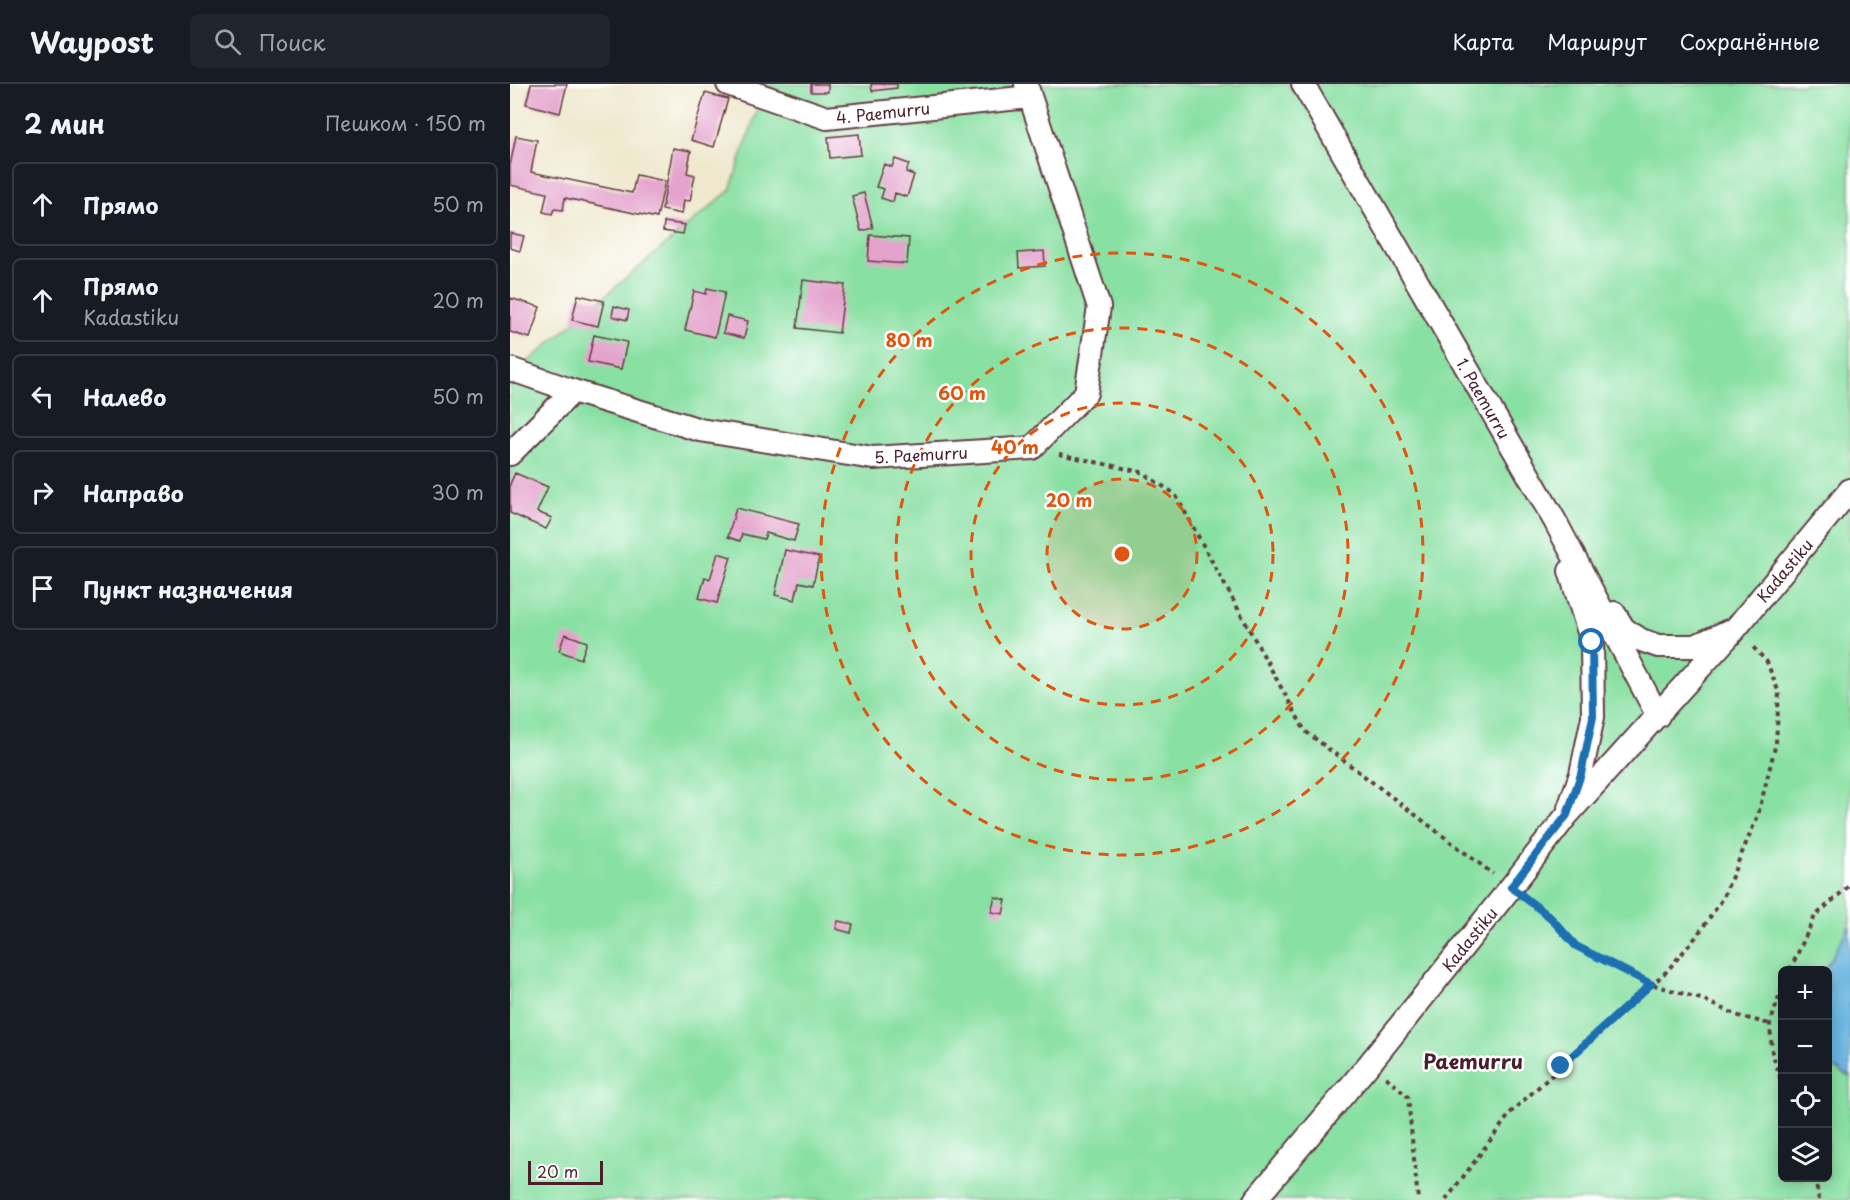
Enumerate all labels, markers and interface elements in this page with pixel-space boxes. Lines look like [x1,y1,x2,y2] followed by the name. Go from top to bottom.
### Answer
[190,14,610,68] search box
[30,20,154,63] text: Waypost
[211,25,244,58] icon: search
[259,25,326,58] text: Поиск
[1453,25,1514,57] text: Карта
[1547,25,1647,57] text: Маршрут
[1680,25,1820,57] text: Сохранённые
[835,95,931,129] street label: 4. Paemurru
[24,104,105,143] text: 2 мин
[325,108,486,138] text: Пешком · 150 m
[26,188,59,221] icon: ahead
[83,188,158,221] text: Прямо
[432,189,484,219] text: 50 m
[83,269,158,302] text: Прямо
[26,284,59,317] icon: ahead
[432,285,484,315] text: 20 m
[83,302,179,332] text: Kadastiku
[885,326,933,353] text: 80 m
[1451,353,1517,443] street label: 1. Paemurru
[938,379,986,406] text: 60 m
[26,380,59,413] icon: left
[83,380,166,413] text: Налево
[432,381,484,411] text: 50 m
[991,433,1039,460] text: 40 m
[874,440,968,468] street label: 5. Paemurru
[26,476,59,509] icon: right
[83,476,184,509] text: Направо
[431,477,484,507] text: 30 m
[1046,486,1092,513] text: 20 m
[1750,533,1818,607] street label: Kadastiku
[1112,544,1132,564] centre of rings
[26,572,59,605] icon: arrive
[83,572,293,605] text: Пункт назначения
[1578,628,1604,654] route start
[1435,902,1503,976] street label: Kadastiku
[1778,966,1832,1182] map controls
[1778,966,1832,1020] button: +
[1778,1020,1832,1074] button: −
[1423,1046,1523,1076] district label: Paemurru
[1547,1052,1573,1078] route end
[1778,1074,1832,1128] button: locate
[1778,1128,1832,1182] button: layers
[528,1158,603,1186] scale bar
[537,1159,578,1183] text: 20 m

